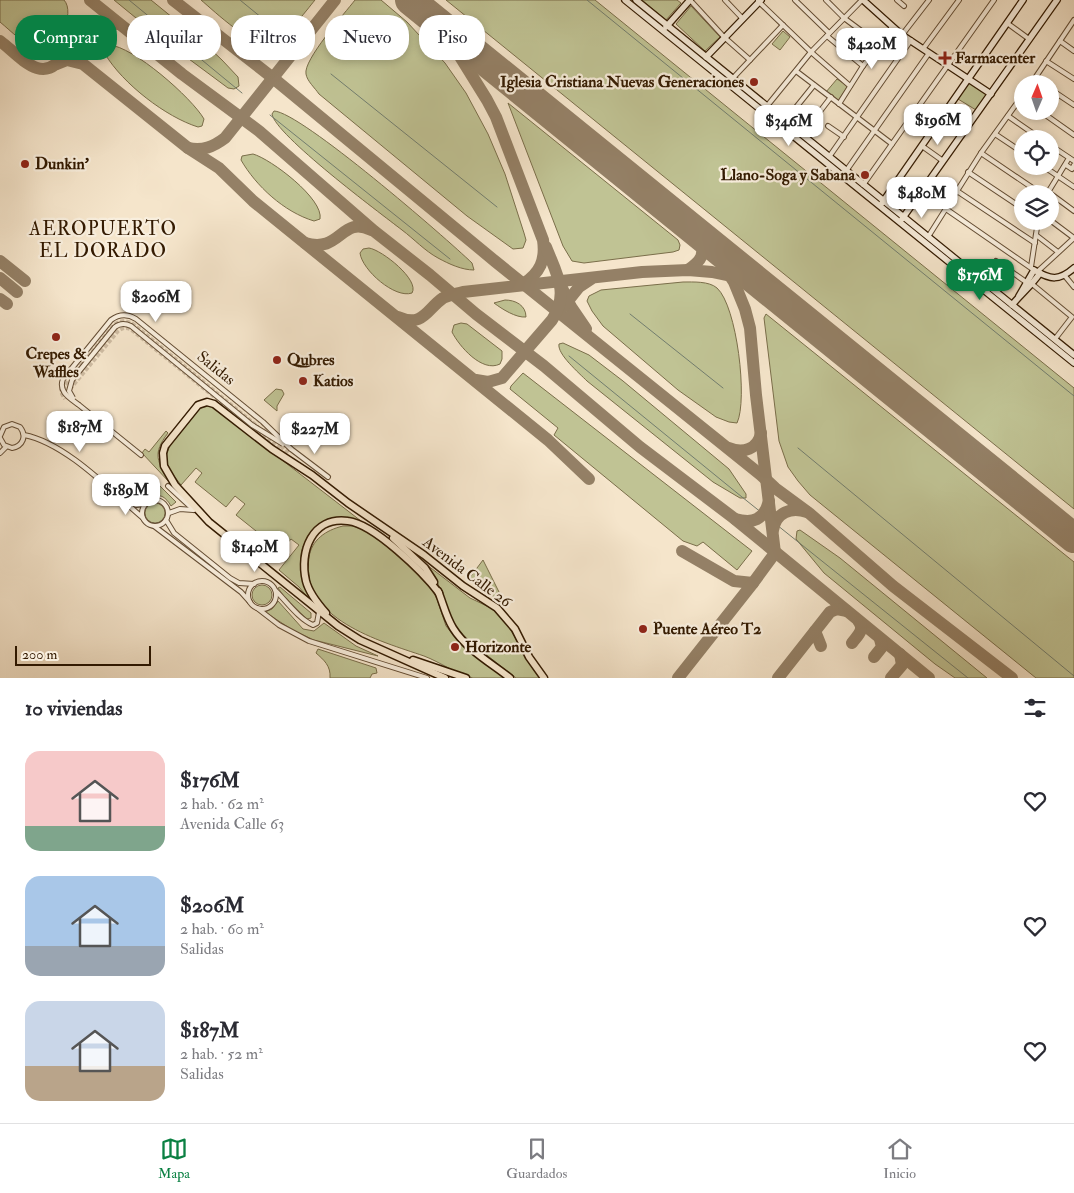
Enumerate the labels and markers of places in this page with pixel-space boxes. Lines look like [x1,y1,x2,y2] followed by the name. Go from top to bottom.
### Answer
[837,28,907,70] pin: $420M
[955,48,1036,68] place label: Farmacenter
[939,52,951,64] marker: Farmacenter
[500,72,745,93] place label: Iglesia Cristiana Nuevas Generaciones
[748,76,760,88] marker: Iglesia Cristiana Nuevas Generaciones
[754,104,824,147] pin: $346M
[903,104,973,146] pin: $196M
[35,154,90,174] place label: Dunkin'
[19,158,31,170] marker: Dunkin'
[720,165,855,186] place label: Llano-Soga y Sabana
[859,169,871,181] marker: Llano-Soga y Sabana
[887,176,957,219] pin: $480M
[945,258,1015,301] pin: $176M
[121,280,191,323] pin: $206M
[50,331,62,343] marker: Crepes & Waffles
[25,344,87,382] place label: Crepes & Waffles
[287,350,335,370] place label: Qubres
[271,354,283,366] marker: Qubres
[313,371,354,391] place label: Katios
[297,375,309,387] marker: Katios
[45,410,115,453] pin: $187M
[280,412,350,455] pin: $227M
[91,474,161,516] pin: $189M
[220,530,290,573] pin: $140M
[653,619,761,639] place label: Puente Aéreo T2
[637,623,649,635] marker: Puente Aéreo T2
[465,637,532,657] place label: Horizonte
[449,641,461,653] marker: Horizonte

